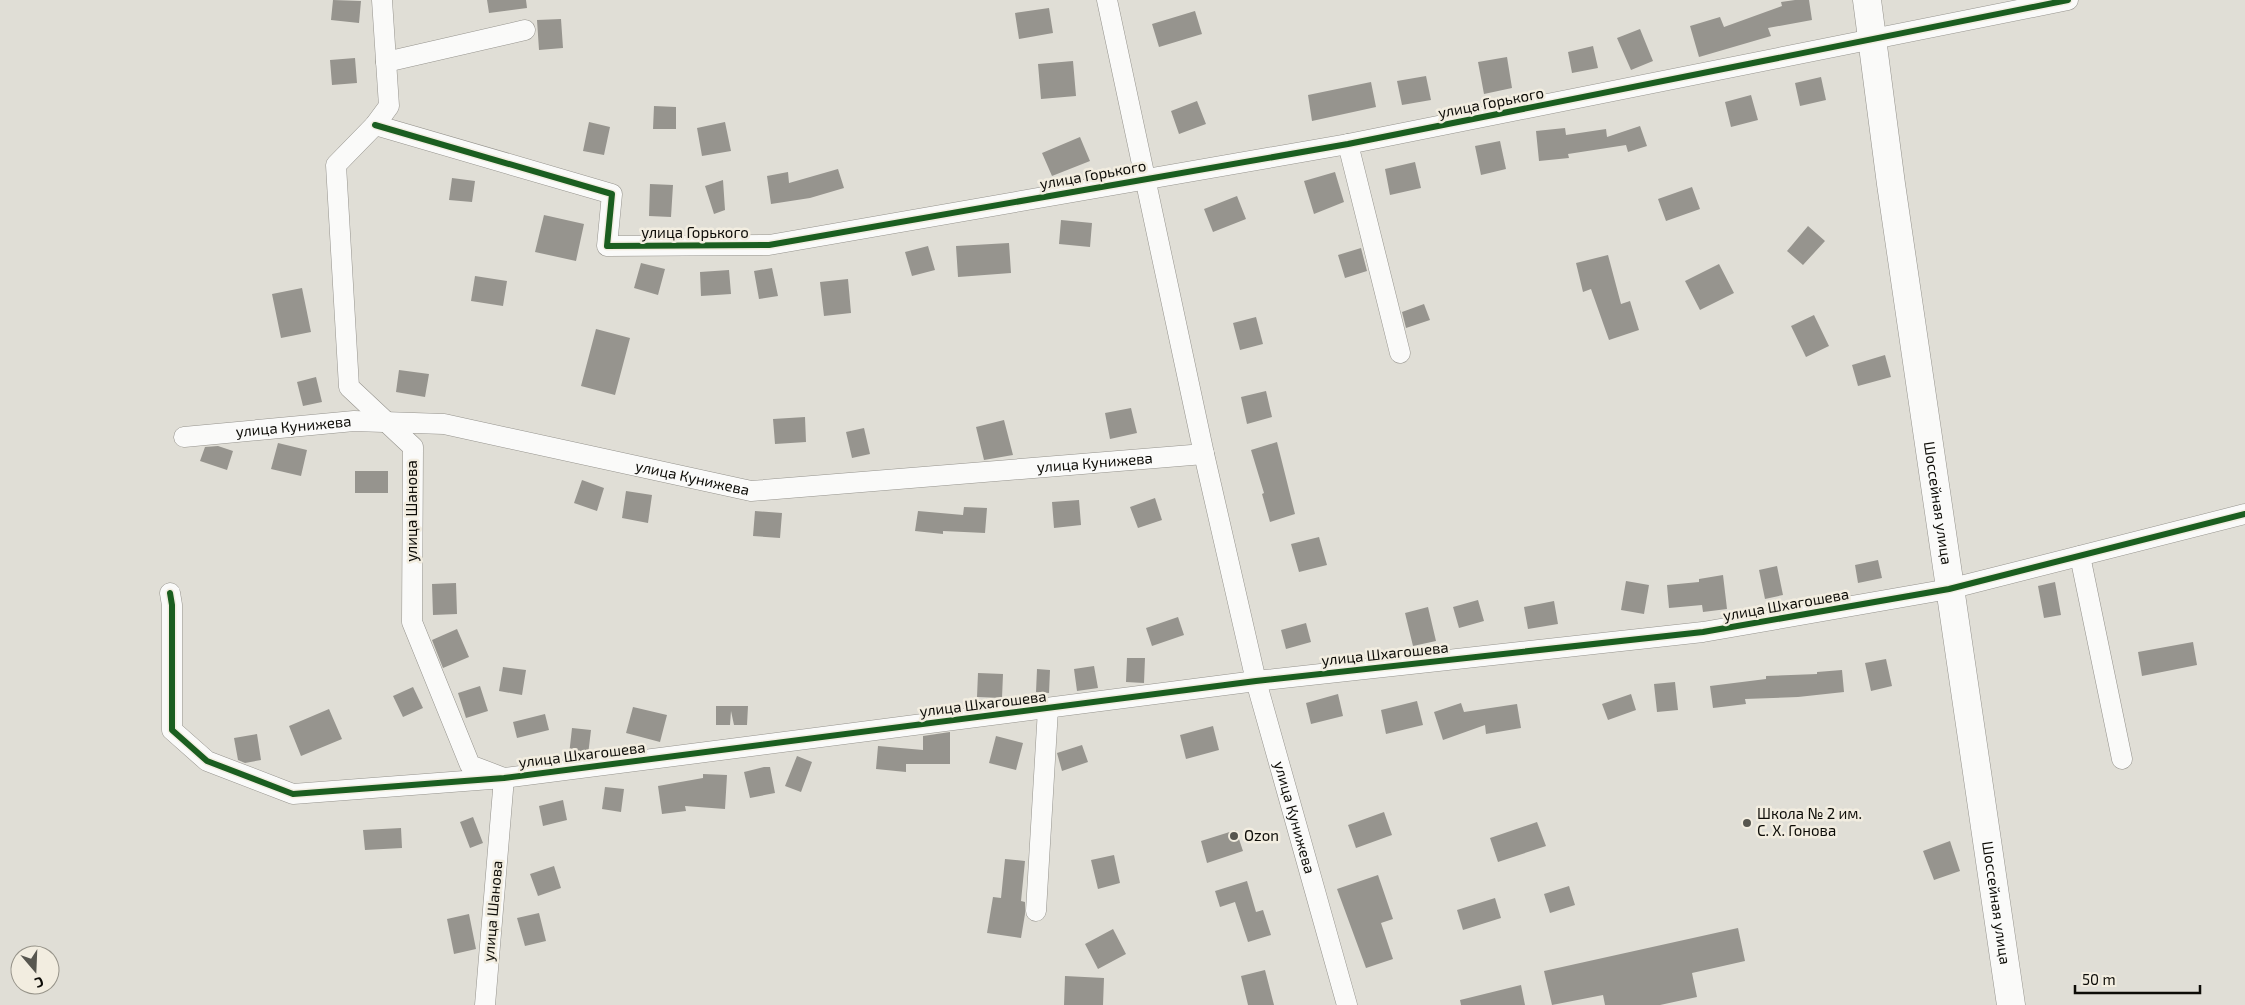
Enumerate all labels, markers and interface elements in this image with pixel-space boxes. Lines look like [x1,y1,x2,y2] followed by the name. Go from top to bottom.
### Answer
[1436,83,1546,122] street label: улица Горького
[1038,156,1148,193] street label: улица Горького
[641,223,749,242] street label: улица Горького
[235,411,352,441] street label: улица Кунижева
[1921,440,1957,566] street label: Шоссейная улица
[1036,448,1153,477] street label: улица Кунижева
[634,456,751,498] street label: улица Кунижева
[402,460,421,562] street label: улица Шанова
[1721,584,1850,625] street label: улица Шхагошева
[1321,637,1449,670] street label: улица Шхагошева
[918,686,1047,721] street label: улица Шхагошева
[517,737,646,772] street label: улица Шхагошева
[1270,759,1320,876] street label: улица Кунижева
[1757,804,1862,839] place label: Школа № 2 им. С. Х. Гонова
[1741,817,1753,829] marker: Школа № 2 им. С. Х. Гонова
[1244,826,1279,844] place label: Ozon
[1228,830,1240,842] marker: Ozon
[1979,840,2015,966] street label: Шоссейная улица
[479,860,506,962] street label: улица Шанова
[10,945,60,995] north arrow
[2075,962,2200,994] scale bar
[2082,970,2116,988] text: 50 m
[33,973,46,992] text: С

